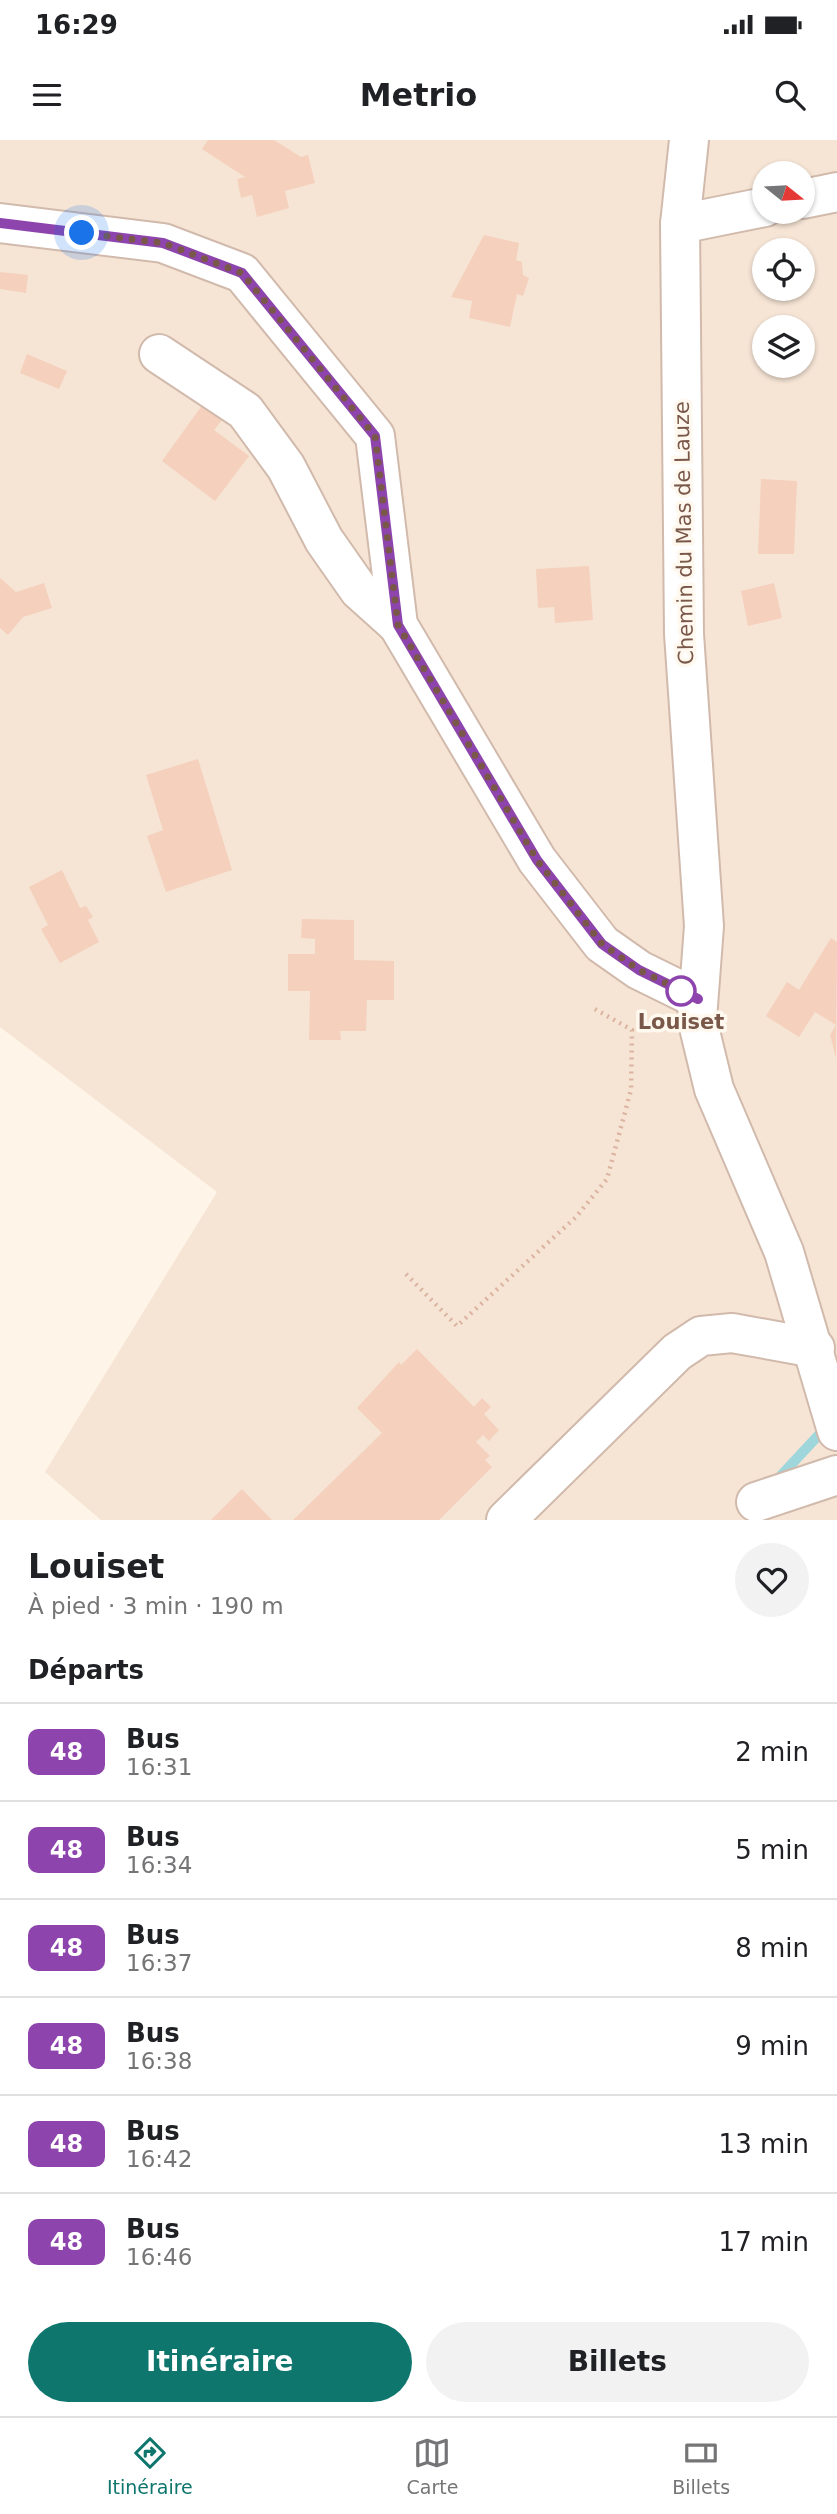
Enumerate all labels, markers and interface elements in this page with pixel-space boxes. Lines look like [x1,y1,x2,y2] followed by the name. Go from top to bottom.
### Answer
[35,10,118,40] text: 16:29
[28,76,66,114] icon: menu
[360,76,477,114] text: Metrio
[771,76,809,114] icon: search
[752,161,816,224] north arrow
[752,161,815,378] map controls
[64,215,99,250] your location
[752,238,815,301] button: locate
[752,315,815,378] button: layers
[670,401,698,665] street label: Chemin du Mas de Lauze
[666,976,696,1006] marker: Louiset
[638,1010,724,1034] place label: Louiset
[735,1543,809,1617] button: heart
[28,1547,164,1586] text: Louiset
[28,1593,284,1619] text: À pied · 3 min · 190 m
[28,1655,144,1685] text: Départs
[126,1724,180,1754] text: Bus
[735,1737,809,1767] text: 2 min
[50,1738,83,1766] text: 48
[126,1754,192,1780] text: 16:31
[126,1822,180,1852] text: Bus
[735,1835,809,1865] text: 5 min
[50,1836,83,1864] text: 48
[126,1852,192,1878] text: 16:34
[126,1920,180,1950] text: Bus
[735,1933,809,1963] text: 8 min
[50,1934,83,1962] text: 48
[126,1950,192,1976] text: 16:37
[126,2018,180,2048] text: Bus
[735,2031,809,2061] text: 9 min
[50,2032,83,2060] text: 48
[126,2048,192,2074] text: 16:38
[126,2116,180,2146] text: Bus
[719,2129,809,2159] text: 13 min
[50,2130,83,2158] text: 48
[126,2146,192,2172] text: 16:42
[126,2214,180,2244] text: Bus
[719,2227,809,2257] text: 17 min
[50,2228,83,2256] text: 48
[126,2244,192,2270] text: 16:46
[28,2322,412,2402] button: Itinéraire
[426,2322,809,2402] button: Billets
[107,2434,193,2498] tab: Itinéraire
[407,2434,458,2498] tab: Carte
[672,2434,730,2498] tab: Billets

